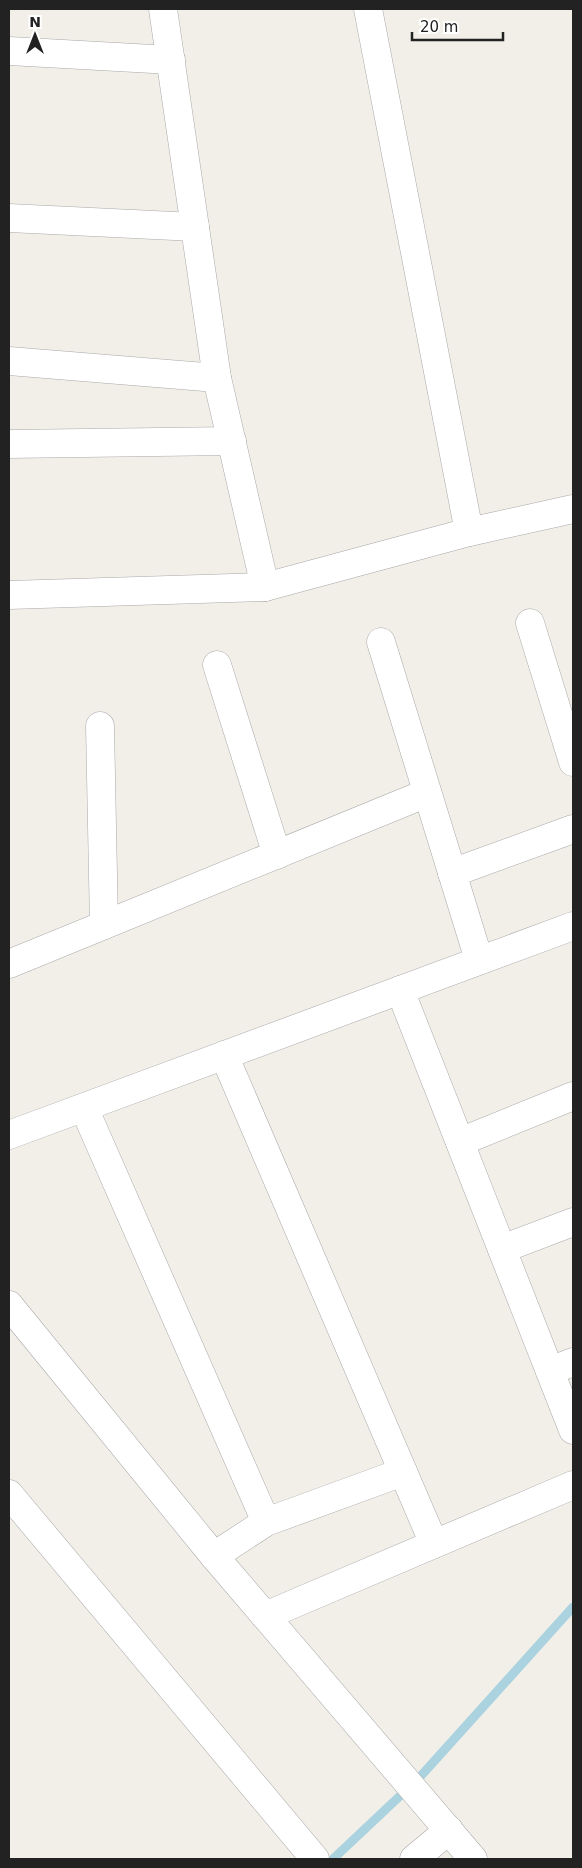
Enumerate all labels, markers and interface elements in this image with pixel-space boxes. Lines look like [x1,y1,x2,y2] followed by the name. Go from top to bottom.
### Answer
[10,10,60,60] north arrow
[412,10,503,42] scale bar
[29,14,41,30] text: N
[420,18,458,36] text: 20 m

